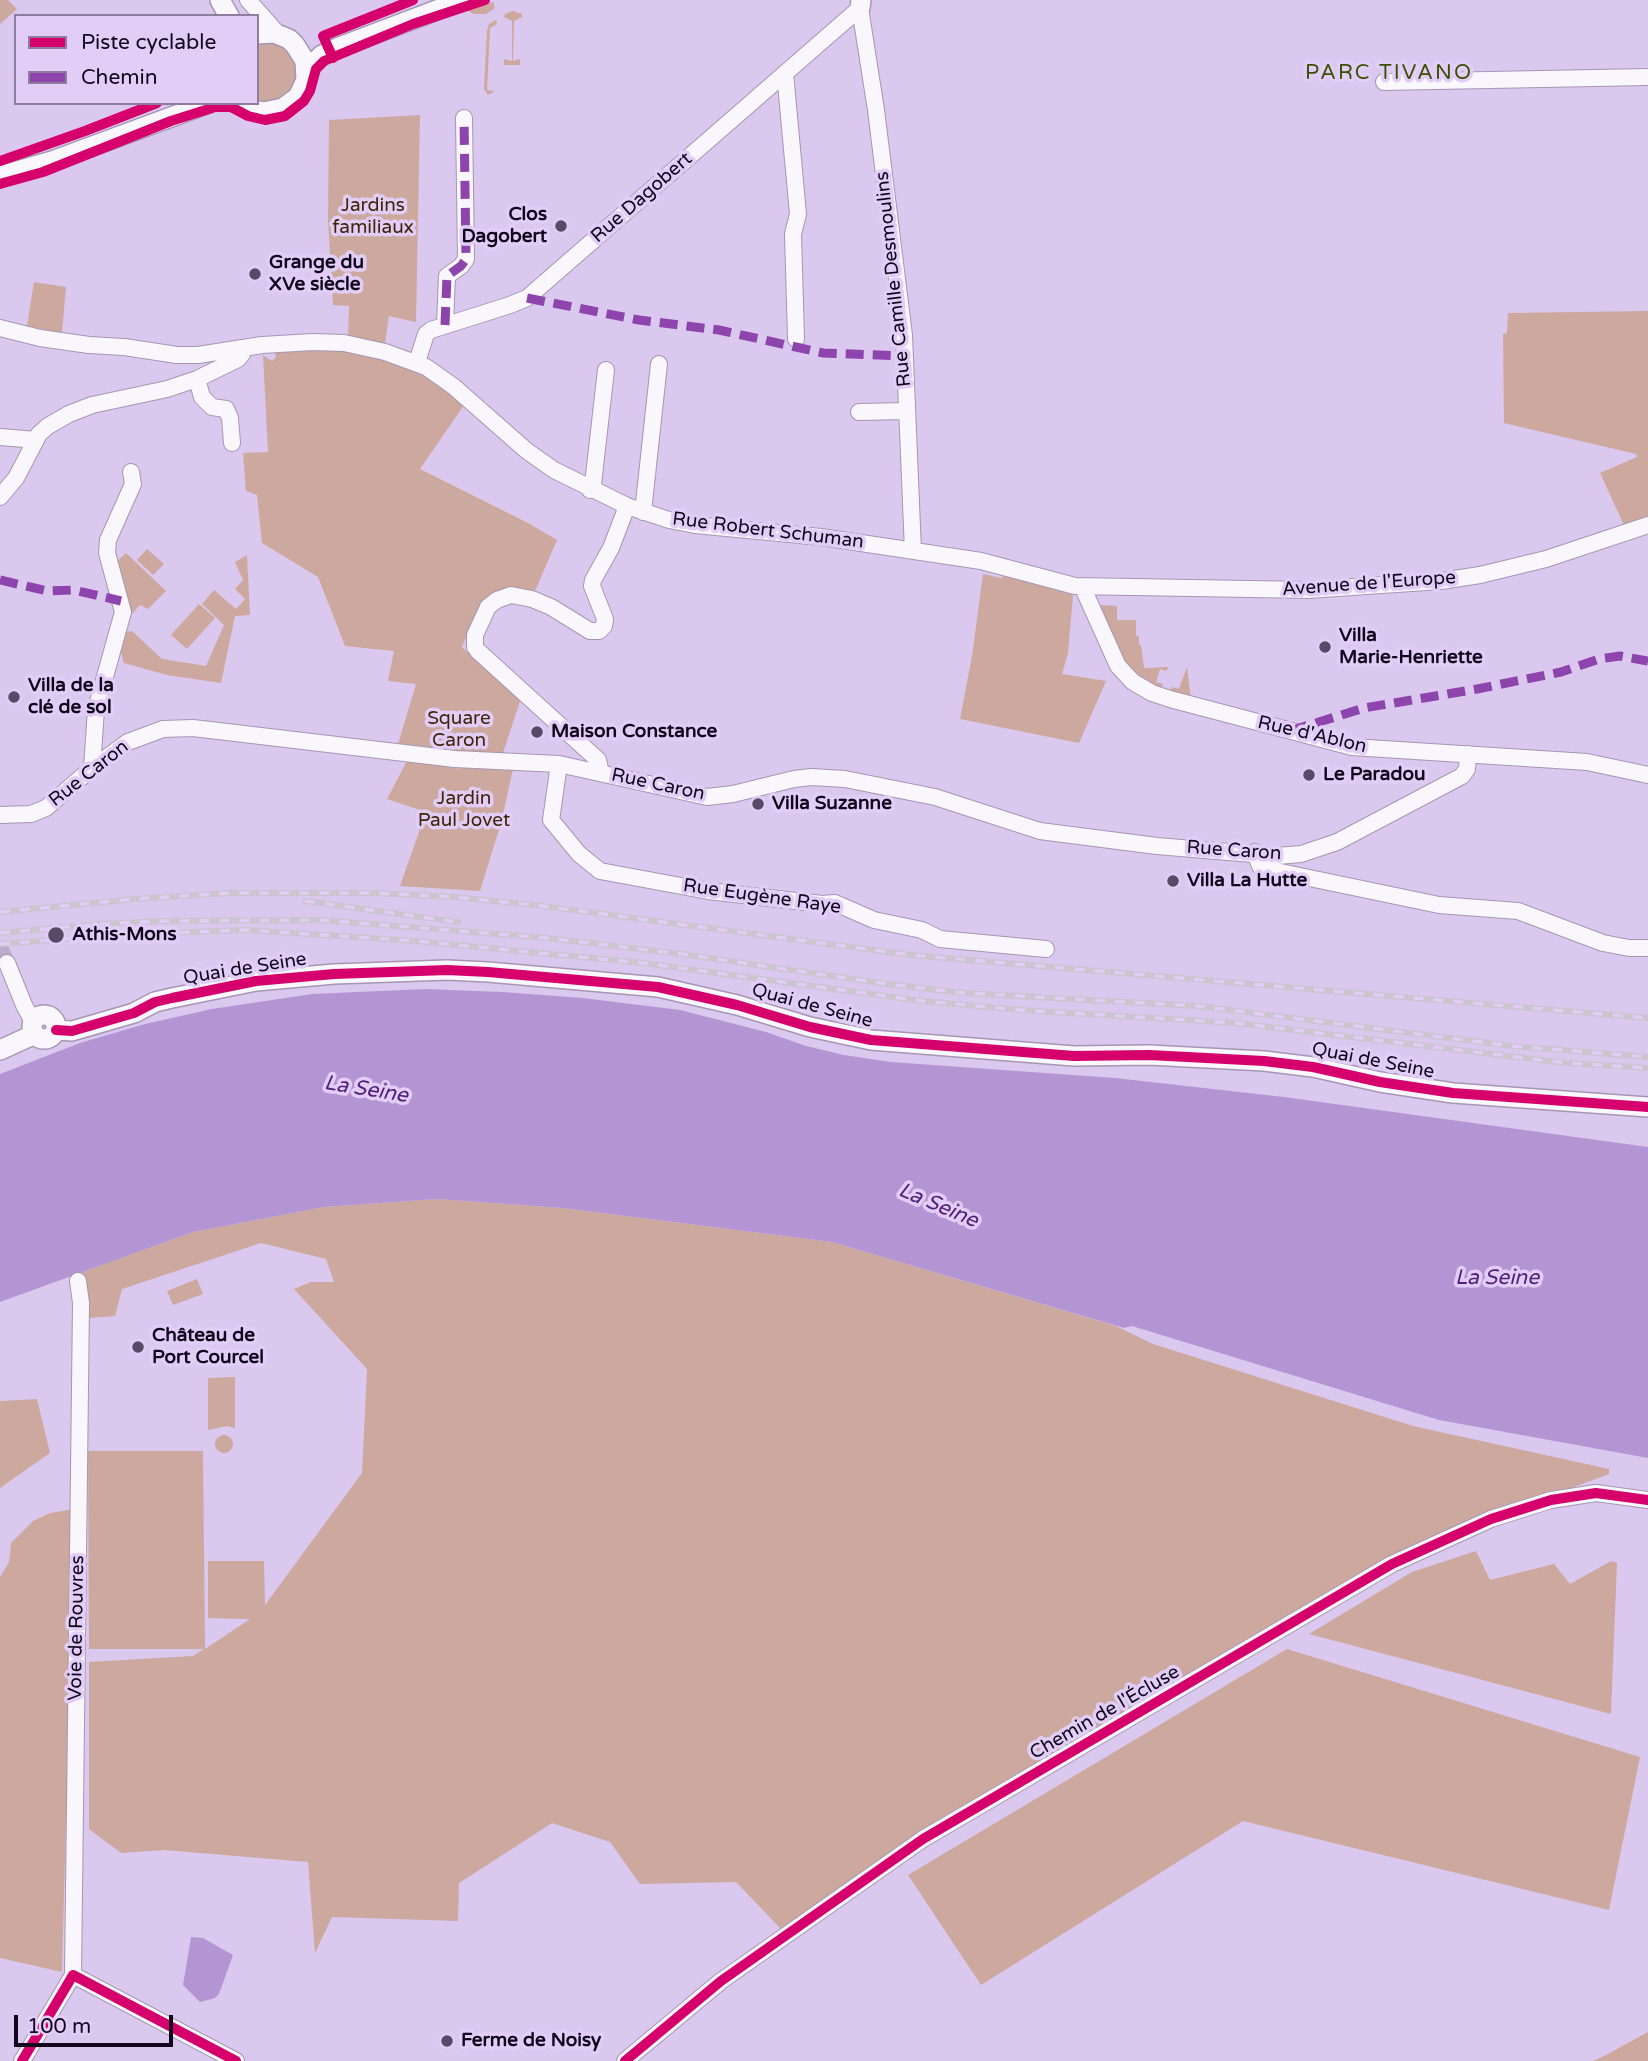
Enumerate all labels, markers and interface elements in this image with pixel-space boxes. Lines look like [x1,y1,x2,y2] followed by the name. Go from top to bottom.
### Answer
[14,14,259,105] legend
[81,30,216,55] text: Piste cyclable
[1306,60,1472,86] district label: PARC TIVANO
[81,65,158,90] text: Chemin
[587,148,697,248] street label: Rue Dagobert
[871,170,917,388] street label: Rue Camille Desmoulins
[332,195,414,239] park label: Jardins familiaux
[461,204,547,248] place label: Clos Dagobert
[553,218,569,234] marker: Clos Dagobert
[269,252,364,296] place label: Grange du XVe siècle
[247,266,263,282] marker: Grange du XVe siècle
[671,508,865,554] street label: Rue Robert Schuman
[1281,567,1457,601] street label: Avenue de l'Europe
[1339,625,1483,669] place label: Villa Marie-Henriette
[1317,639,1333,655] marker: Villa Marie-Henriette
[28,675,114,719] place label: Villa de la clé de sol
[6,689,22,705] marker: Villa de la clé de sol
[427,708,491,752] park label: Square Caron
[1255,711,1369,759] street label: Rue d'Ablon
[551,721,717,743] place label: Maison Constance
[529,724,545,740] marker: Maison Constance
[45,736,133,812] street label: Rue Caron
[609,764,707,806] street label: Rue Caron
[1323,764,1426,786] place label: Le Paradou
[1301,767,1317,783] marker: Le Paradou
[418,788,510,832] park label: Jardin Paul Jovet
[772,793,892,815] place label: Villa Suzanne
[750,796,766,812] marker: Villa Suzanne
[1186,836,1282,866] street label: Rue Caron
[1187,870,1307,892] place label: Villa La Hutte
[1165,873,1181,889] marker: Villa La Hutte
[682,875,842,919] street label: Rue Eugène Raye
[72,924,176,946] place label: Athis-Mons
[46,925,66,945] marker: Athis-Mons
[182,948,308,990] street label: Quai de Seine
[749,979,875,1033] street label: Quai de Seine
[1310,1038,1436,1084] street label: Quai de Seine
[323,1071,409,1109] water label: La Seine
[894,1178,982,1234] water label: La Seine
[1455,1265,1539,1291] water label: La Seine
[152,1325,264,1369] place label: Château de Port Courcel
[130,1339,146,1355] marker: Château de Port Courcel
[64,1555,90,1701] street label: Voie de Rouvres
[1026,1661,1184,1765] street label: Chemin de l'Écluse
[18,2002,177,2046] scale bar
[27,2014,91,2039] text: 100 m
[461,2030,601,2052] place label: Ferme de Noisy
[439,2033,455,2049] marker: Ferme de Noisy

